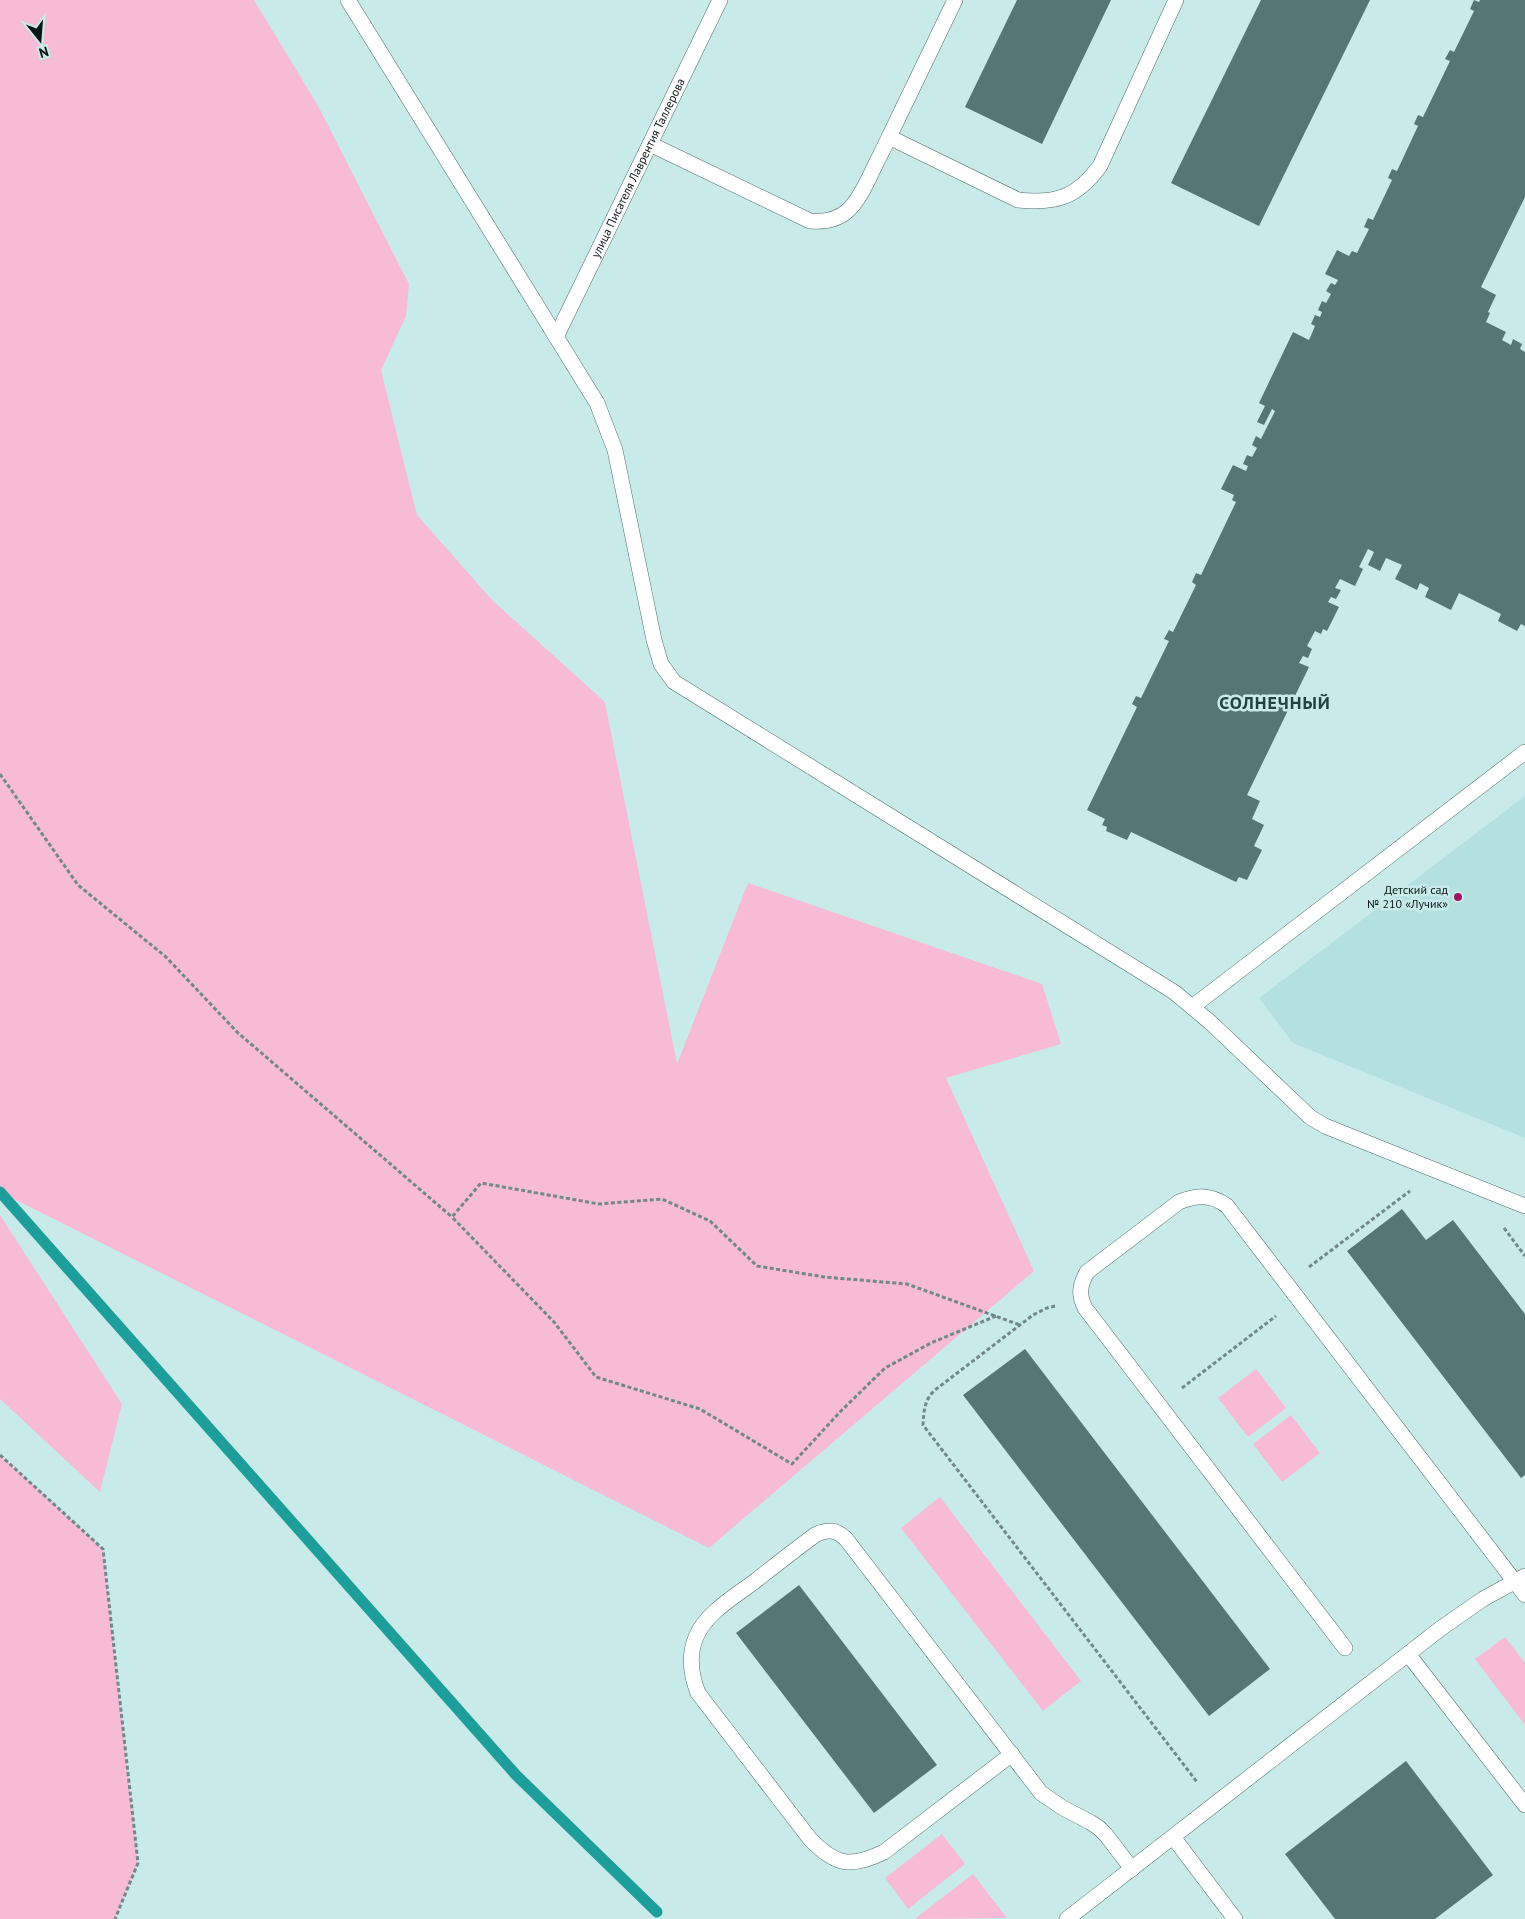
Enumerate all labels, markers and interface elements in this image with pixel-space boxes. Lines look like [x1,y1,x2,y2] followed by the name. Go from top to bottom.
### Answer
[15,15,65,65] north arrow
[37,42,51,62] text: N
[588,75,688,260] street label: улица Писателя Лаврентия Таллерова
[1219,691,1331,714] district label: СОЛНЕЧНЫЙ
[1367,882,1449,911] place label: Детский сад № 210 «Лучик»
[1452,891,1464,903] marker: Детский сад № 210 «Лучик»

